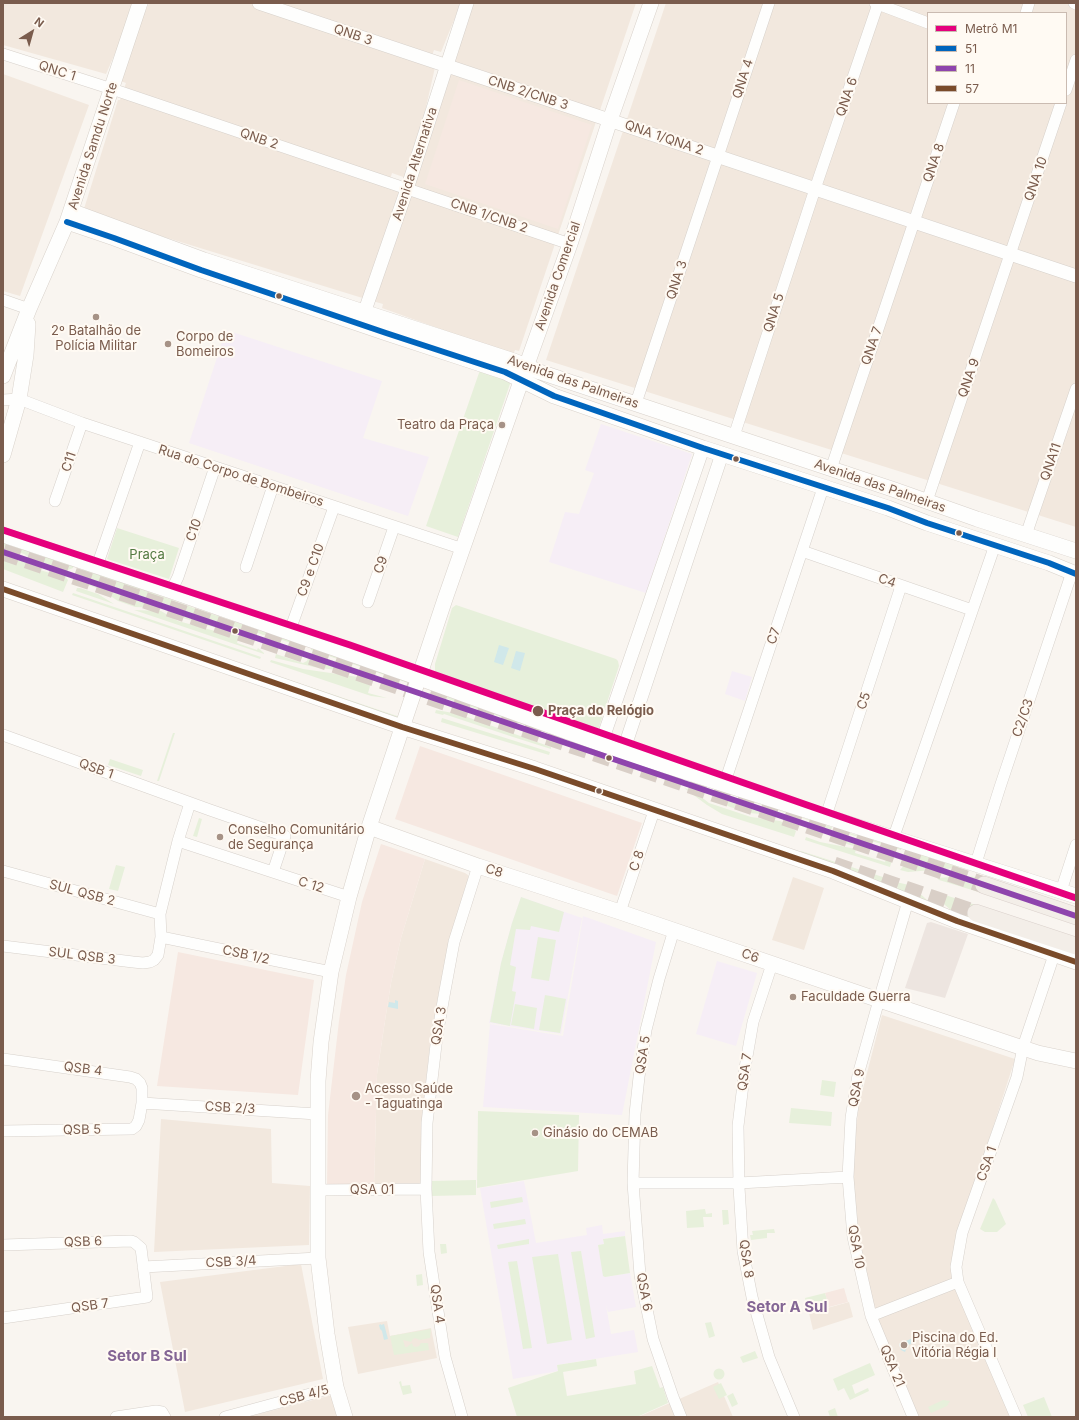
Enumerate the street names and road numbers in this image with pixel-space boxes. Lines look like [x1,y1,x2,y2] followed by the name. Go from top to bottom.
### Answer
[332,21,374,49] street label: QNB 3
[729,57,757,101] street label: QNA 4
[36,58,78,84] street label: QNC 1
[486,73,570,113] street label: CNB 2/CNB 3
[833,75,861,119] street label: QNA 6
[65,80,121,212] street label: Avenida Samdu Norte
[389,105,441,223] street label: Avenida Alternativa
[622,117,706,159] street label: QNA 1/QNA 2
[238,125,280,153] street label: QNB 2
[920,141,948,185] street label: QNA 8
[1021,155,1051,203] street label: QNA 10
[448,195,530,237] street label: CNB 1/CNB 2
[532,219,584,333] street label: Avenida Comercial
[663,258,691,302] street label: QNA 3
[760,291,788,335] street label: QNA 5
[858,325,886,367] street label: QNA 7
[505,352,641,412] street label: Avenida das Palmeiras
[955,356,983,400] street label: QNA 9
[1037,441,1065,483] street label: QNA11
[156,442,326,510] street label: Rua do Corpo de Bombeiros
[58,450,80,474] street label: C11
[812,456,948,516] street label: Avenida das Palmeiras
[183,517,205,543] street label: C10
[294,541,328,599] street label: C9 e C10
[371,554,391,576] street label: C9
[876,571,898,591] street label: C4
[764,626,784,646] street label: C7
[854,690,874,712] street label: C5
[1009,697,1037,739] street label: C2/C3
[77,756,115,782] street label: QSB 1
[626,848,648,874] street label: C 8
[483,861,505,881] street label: C8
[296,874,326,896] street label: C 12
[47,877,117,909] street label: SUL QSB 2
[221,942,271,968] street label: CSB 1/2
[48,944,116,968] street label: SUL QSB 3
[739,946,761,966] street label: C6
[428,1006,450,1046] street label: QSA 3
[632,1035,654,1075] street label: QSA 5
[735,1052,755,1092] street label: QSA 7
[63,1059,103,1079] street label: QSB 4
[846,1067,868,1109] street label: QSA 9
[204,1099,256,1117] street label: CSB 2/3
[63,1122,101,1138] street label: QSB 5
[974,1145,1000,1183] street label: CSA 1
[350,1182,394,1198] street label: QSA 01
[844,1224,868,1270] street label: QSA 10
[63,1234,103,1250] street label: QSB 6
[736,1239,756,1279] street label: QSA 8
[205,1253,257,1271] street label: CSB 3/4
[633,1271,655,1313] street label: QSA 6
[427,1283,447,1325] street label: QSA 4
[70,1296,110,1316] street label: QSB 7
[876,1343,908,1389] street label: QSA 21
[277,1382,331,1410] street label: CSB 4/5

